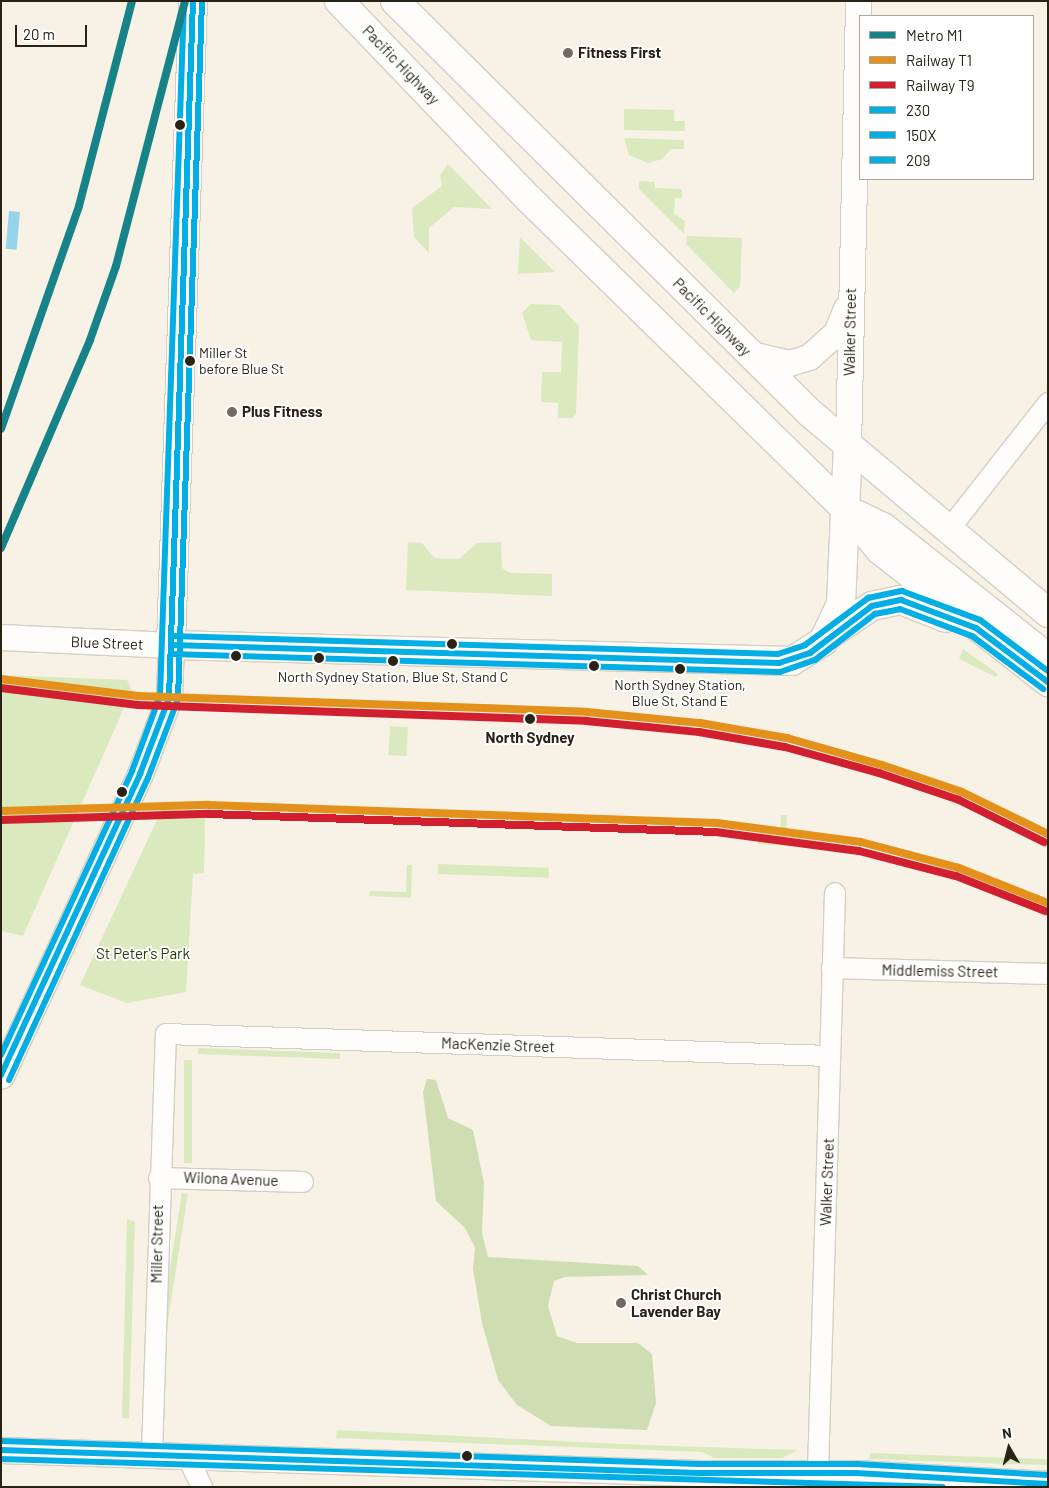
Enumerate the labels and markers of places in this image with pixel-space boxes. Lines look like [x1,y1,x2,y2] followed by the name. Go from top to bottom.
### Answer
[578,44,661,62] place label: Fitness First
[562,47,574,59] marker: Fitness First
[175,120,185,130] unlabelled marker
[199,345,284,378] place label: Miller St before Blue St
[185,356,195,366] marker: Miller St before Blue St
[242,403,322,421] place label: Plus Fitness
[226,406,238,418] marker: Plus Fitness
[447,639,457,649] unlabelled marker
[231,651,241,661] unlabelled marker
[314,653,324,663] unlabelled marker
[388,656,398,666] marker: North Sydney Station, Blue St, Stand C
[589,661,599,671] unlabelled marker
[675,664,685,674] marker: North Sydney Station, Blue St, Stand E
[278,669,508,685] place label: North Sydney Station, Blue St, Stand C
[614,677,746,710] place label: North Sydney Station, Blue St, Stand E
[521,710,539,728] marker: North Sydney
[485,729,575,747] place label: North Sydney
[117,787,127,797] unlabelled marker
[631,1285,721,1320] place label: Christ Church Lavender Bay
[615,1297,627,1309] marker: Christ Church Lavender Bay
[462,1451,472,1461] unlabelled marker

